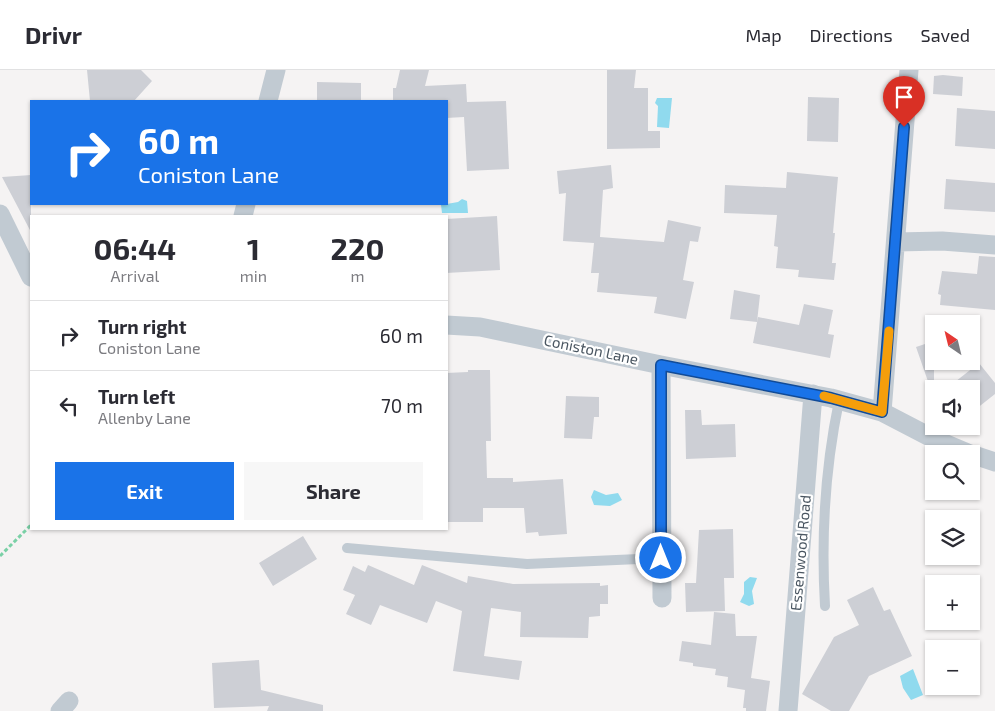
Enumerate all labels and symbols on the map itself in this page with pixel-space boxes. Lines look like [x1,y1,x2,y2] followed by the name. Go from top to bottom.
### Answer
[883,76,925,127] pin
[925,315,980,370] north arrow
[542,330,640,368] street label: Coniston Lane
[786,494,814,612] street label: Essenwood Road
[634,531,686,583] position arrow

